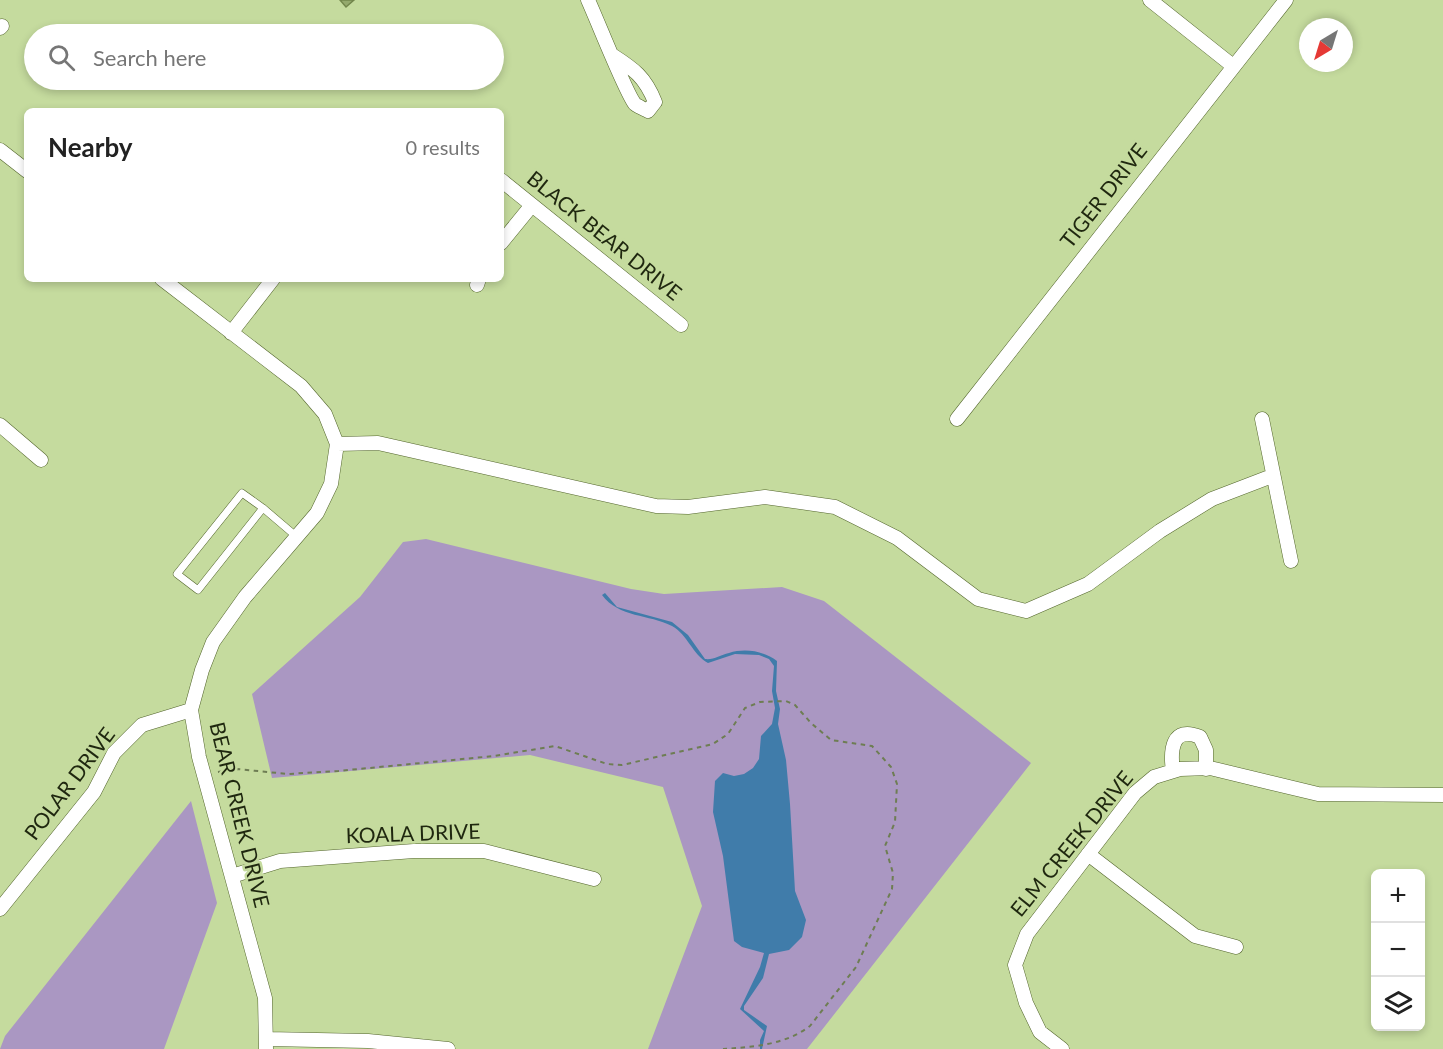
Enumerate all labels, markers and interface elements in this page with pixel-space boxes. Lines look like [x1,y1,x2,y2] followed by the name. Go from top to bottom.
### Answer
[1299,18,1353,72] north arrow
[24,24,504,90] search box
[45,41,78,74] icon: search
[93,44,206,71] text: Search here
[48,131,133,163] text: Nearby
[405,135,480,159] text: 0 results
[1054,138,1151,252] street label: TIGER DRIVE
[523,165,687,305] street label: BLACK BEAR DRIVE
[205,719,276,910] street label: BEAR CREEK DRIVE
[18,722,119,844] street label: POLAR DRIVE
[1005,765,1137,921] street label: ELM CREEK DRIVE
[345,818,481,847] street label: KOALA DRIVE
[1371,869,1425,1031] map controls
[1371,869,1425,923] button: +
[1371,923,1425,977] button: −
[1371,977,1425,1031] button: layers

